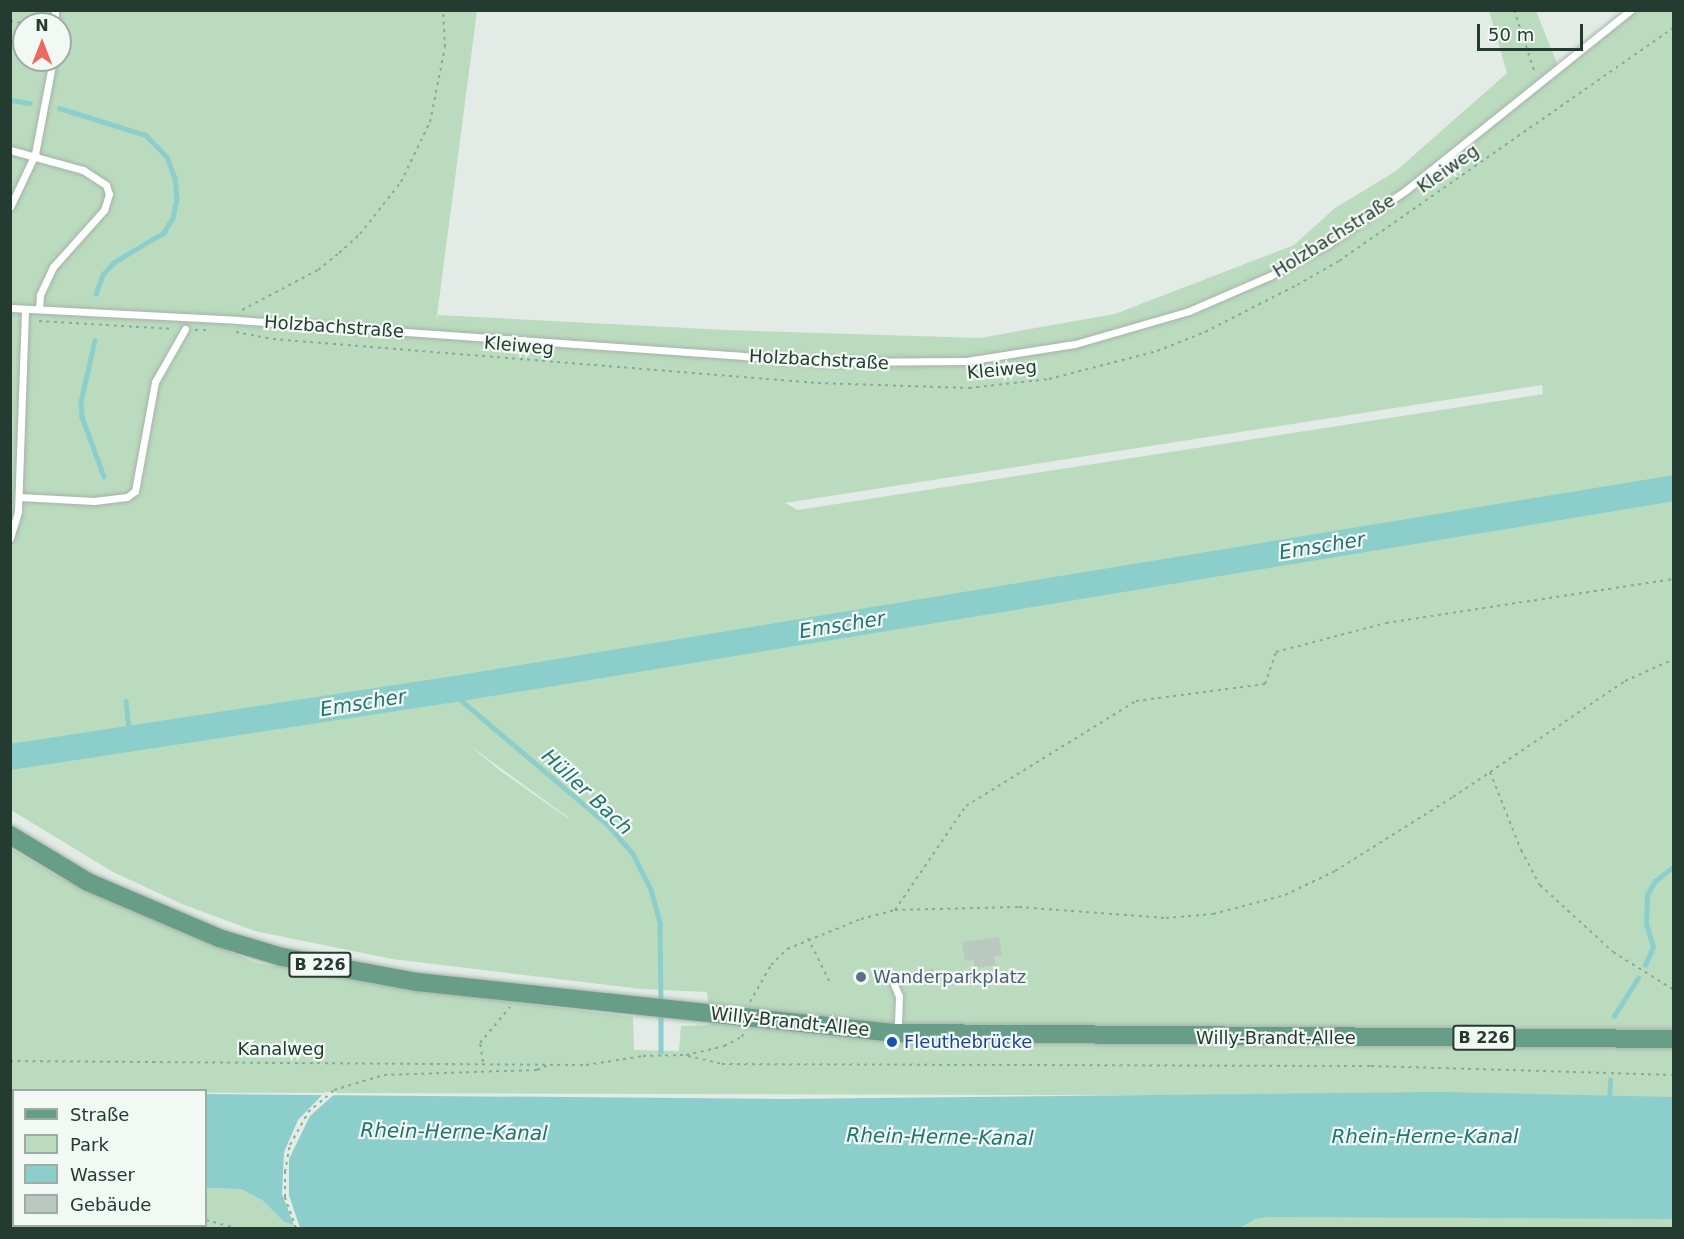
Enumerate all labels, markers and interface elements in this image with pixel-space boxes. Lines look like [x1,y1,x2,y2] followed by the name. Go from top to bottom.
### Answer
[12,12,72,72] north arrow
[1480,12,1586,50] scale bar
[35,16,49,35] text: N
[1488,24,1534,45] text: 50 m
[1413,140,1483,198] street label: Kleiweg
[1269,190,1399,282] street label: Holzbachstraße
[263,311,405,343] street label: Holzbachstraße
[483,332,555,360] street label: Kleiweg
[749,346,889,374] street label: Holzbachstraße
[966,356,1038,384] street label: Kleiweg
[1277,527,1367,565] water label: Emscher
[797,606,887,644] water label: Emscher
[318,684,408,722] water label: Emscher
[537,744,637,840] water label: Hüller Bach
[287,952,353,978] road number: B 226
[873,966,1026,988] place label: Wanderparkplatz
[854,970,868,984] marker: Wanderparkplatz
[709,1003,871,1041] street label: Willy-Brandt-Allee
[1451,1025,1517,1051] road number: B 226
[1196,1027,1356,1049] street label: Willy-Brandt-Allee
[904,1031,1032,1053] place label: Fleuthebrücke
[885,1035,899,1049] marker: Fleuthebrücke
[237,1038,325,1060] street label: Kanalweg
[12,1089,207,1227] legend
[70,1104,129,1125] text: Straße
[360,1118,548,1146] water label: Rhein-Herne-Kanal
[846,1123,1034,1151] water label: Rhein-Herne-Kanal
[1331,1124,1519,1148] water label: Rhein-Herne-Kanal
[70,1134,109,1155] text: Park
[70,1164,135,1185] text: Wasser
[70,1194,151,1215] text: Gebäude

